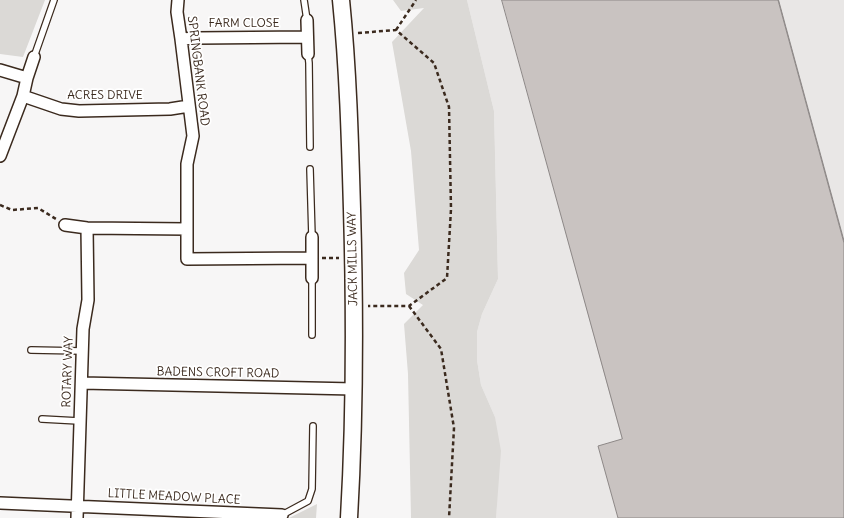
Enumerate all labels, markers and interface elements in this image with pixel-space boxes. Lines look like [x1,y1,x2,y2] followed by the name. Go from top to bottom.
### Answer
[184,15,212,127] street label: SPRINGBANK ROAD
[208,17,280,31] street label: FARM CLOSE
[67,89,143,103] street label: ACRES DRIVE
[345,212,361,306] street label: JACK MILLS WAY
[60,336,76,408] street label: ROTARY WAY
[157,365,279,381] street label: BADENS CROFT ROAD
[107,486,241,508] street label: LITTLE MEADOW PLACE

